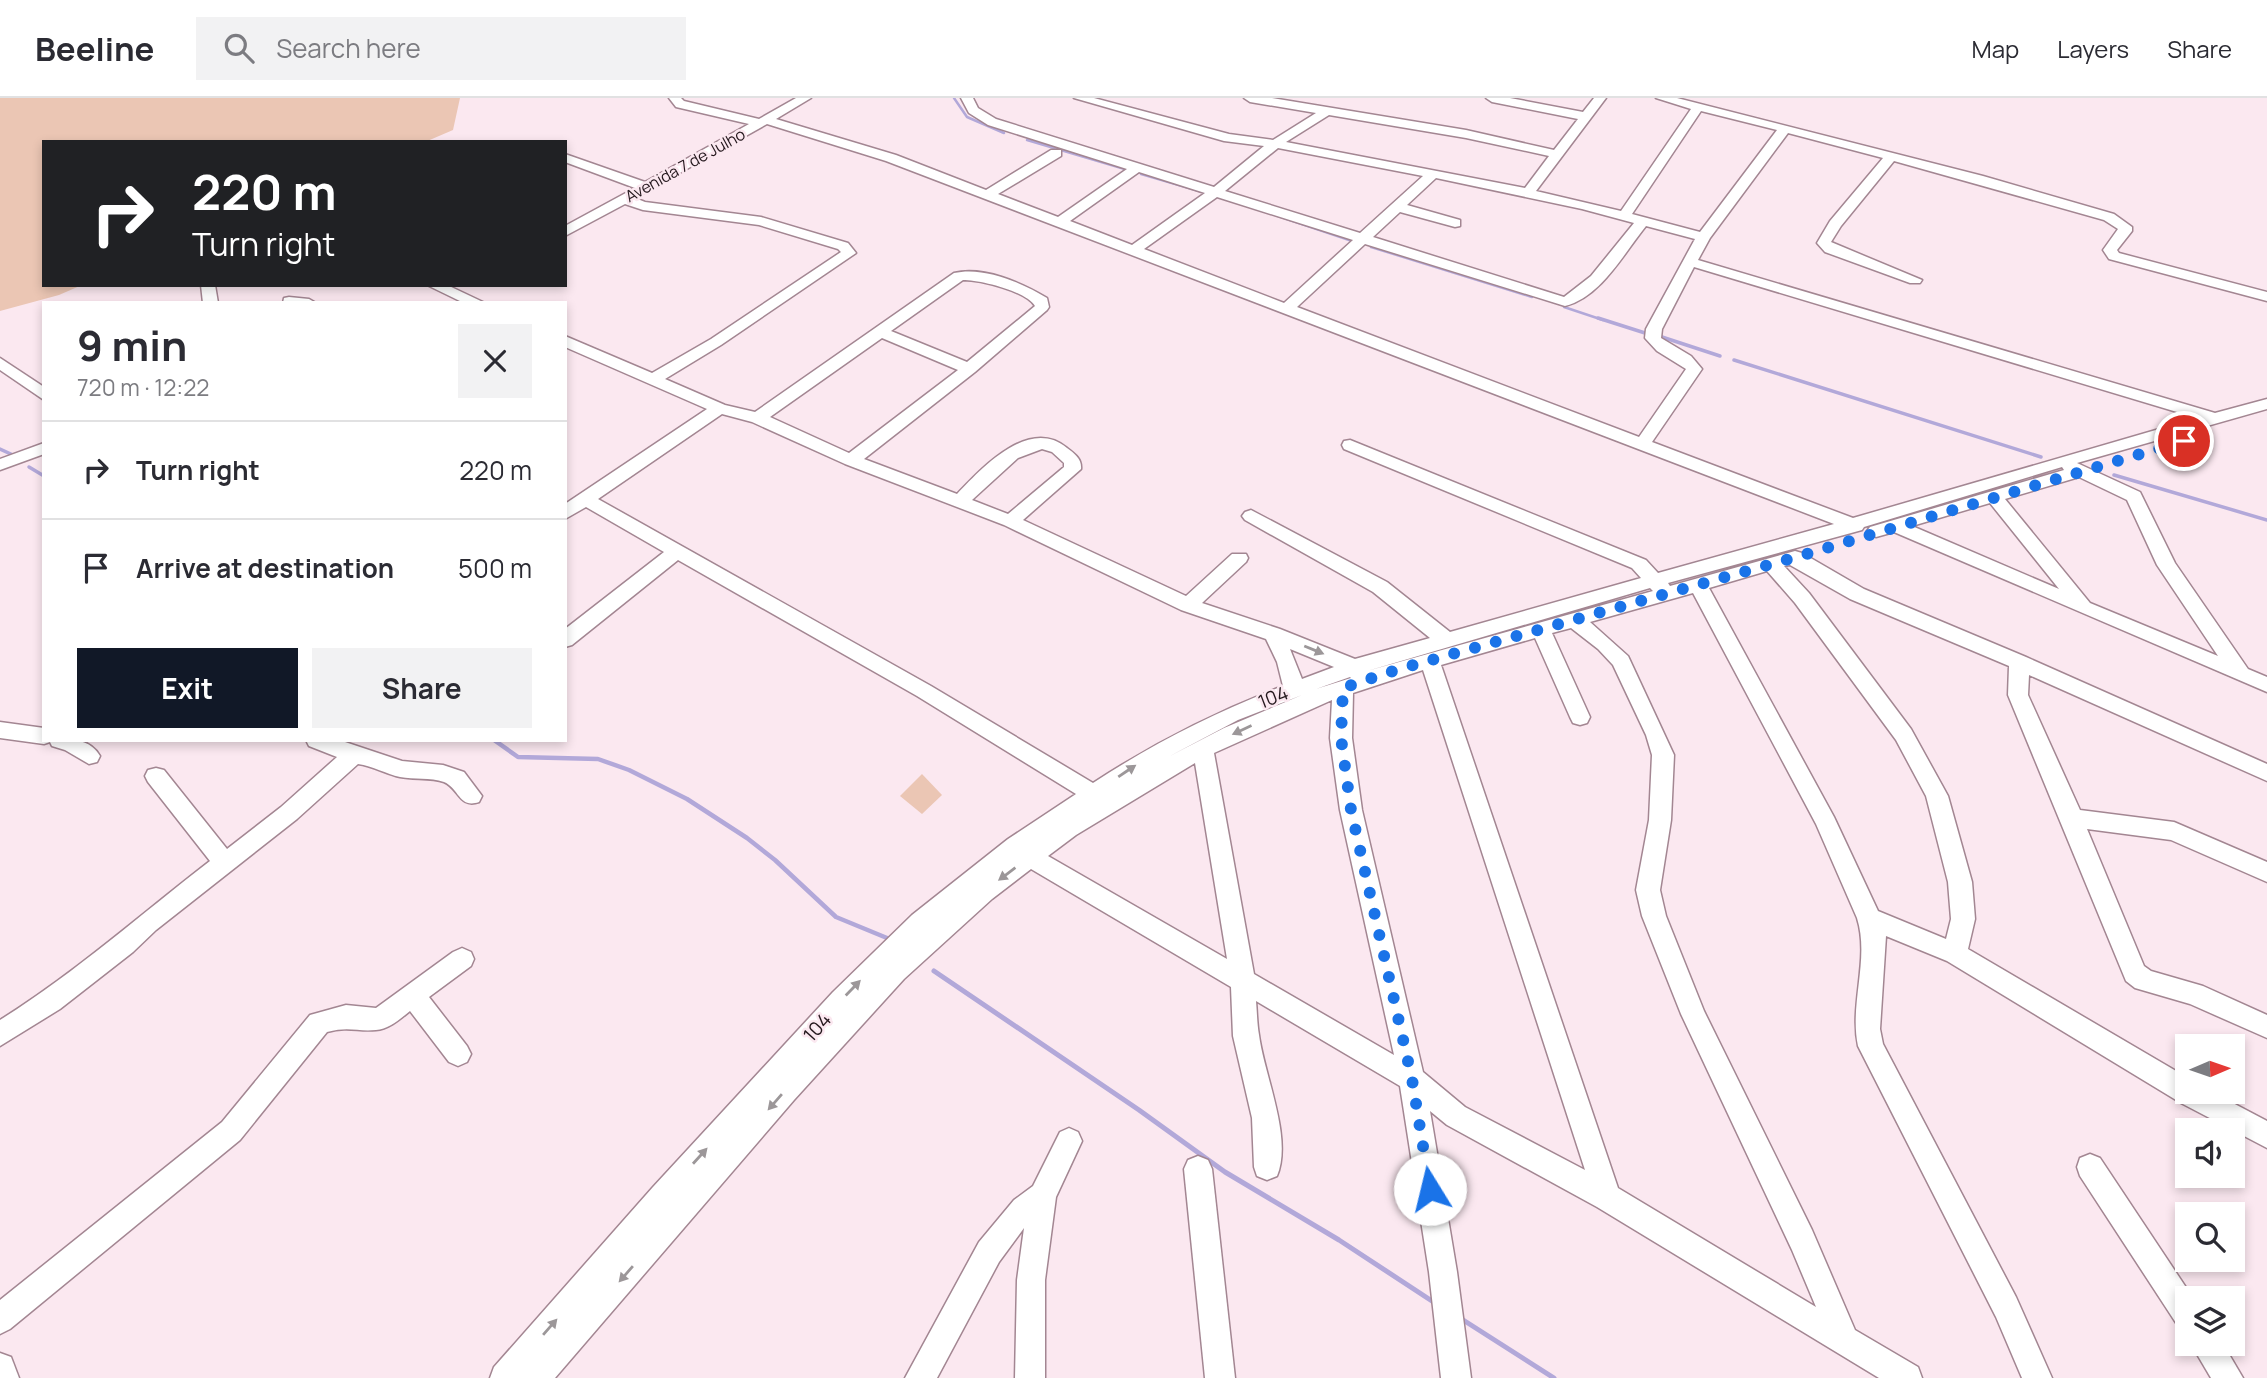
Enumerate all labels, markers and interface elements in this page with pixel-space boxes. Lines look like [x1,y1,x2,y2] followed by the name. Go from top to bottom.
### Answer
[196,17,686,80] search box
[35,26,154,71] text: Beeline
[220,29,258,67] icon: search
[276,30,421,66] text: Search here
[1972,32,2019,65] text: Map
[2057,32,2129,65] text: Layers
[2167,32,2232,65] text: Share
[621,123,749,207] street label: Avenida 7 de Julho
[192,158,336,225] text: 220 m
[77,168,168,259] icon: right
[192,222,335,266] text: Turn right
[77,316,187,374] text: 9 min
[458,324,532,398] button: close
[77,371,209,403] text: 720 m · 12:22
[2154,411,2214,471] pin
[2165,422,2203,460] icon: arrive
[77,451,115,489] icon: right
[136,452,260,488] text: Turn right
[459,452,532,488] text: 220 m
[77,549,115,587] icon: arrive
[136,550,394,586] text: Arrive at destination
[458,550,532,586] text: 500 m
[1303,645,1324,656] one-way arrow
[77,648,298,728] button: Exit
[312,648,532,728] button: Share
[1254,679,1292,715] street label: 104
[1232,724,1252,736] one-way arrow
[1118,764,1136,778] one-way arrow
[998,867,1016,881] one-way arrow
[845,979,862,996] one-way arrow
[797,1007,837,1047] street label: 104
[2175,1034,2245,1104] north arrow
[2175,1034,2245,1356] map controls
[767,1093,783,1111] one-way arrow
[2175,1118,2245,1188] button: sound
[692,1147,708,1165] one-way arrow
[1393,1152,1467,1226] position arrow
[2175,1202,2245,1272] button: search
[618,1265,634,1283] one-way arrow
[2175,1286,2245,1356] button: layers
[542,1318,557,1335] one-way arrow

